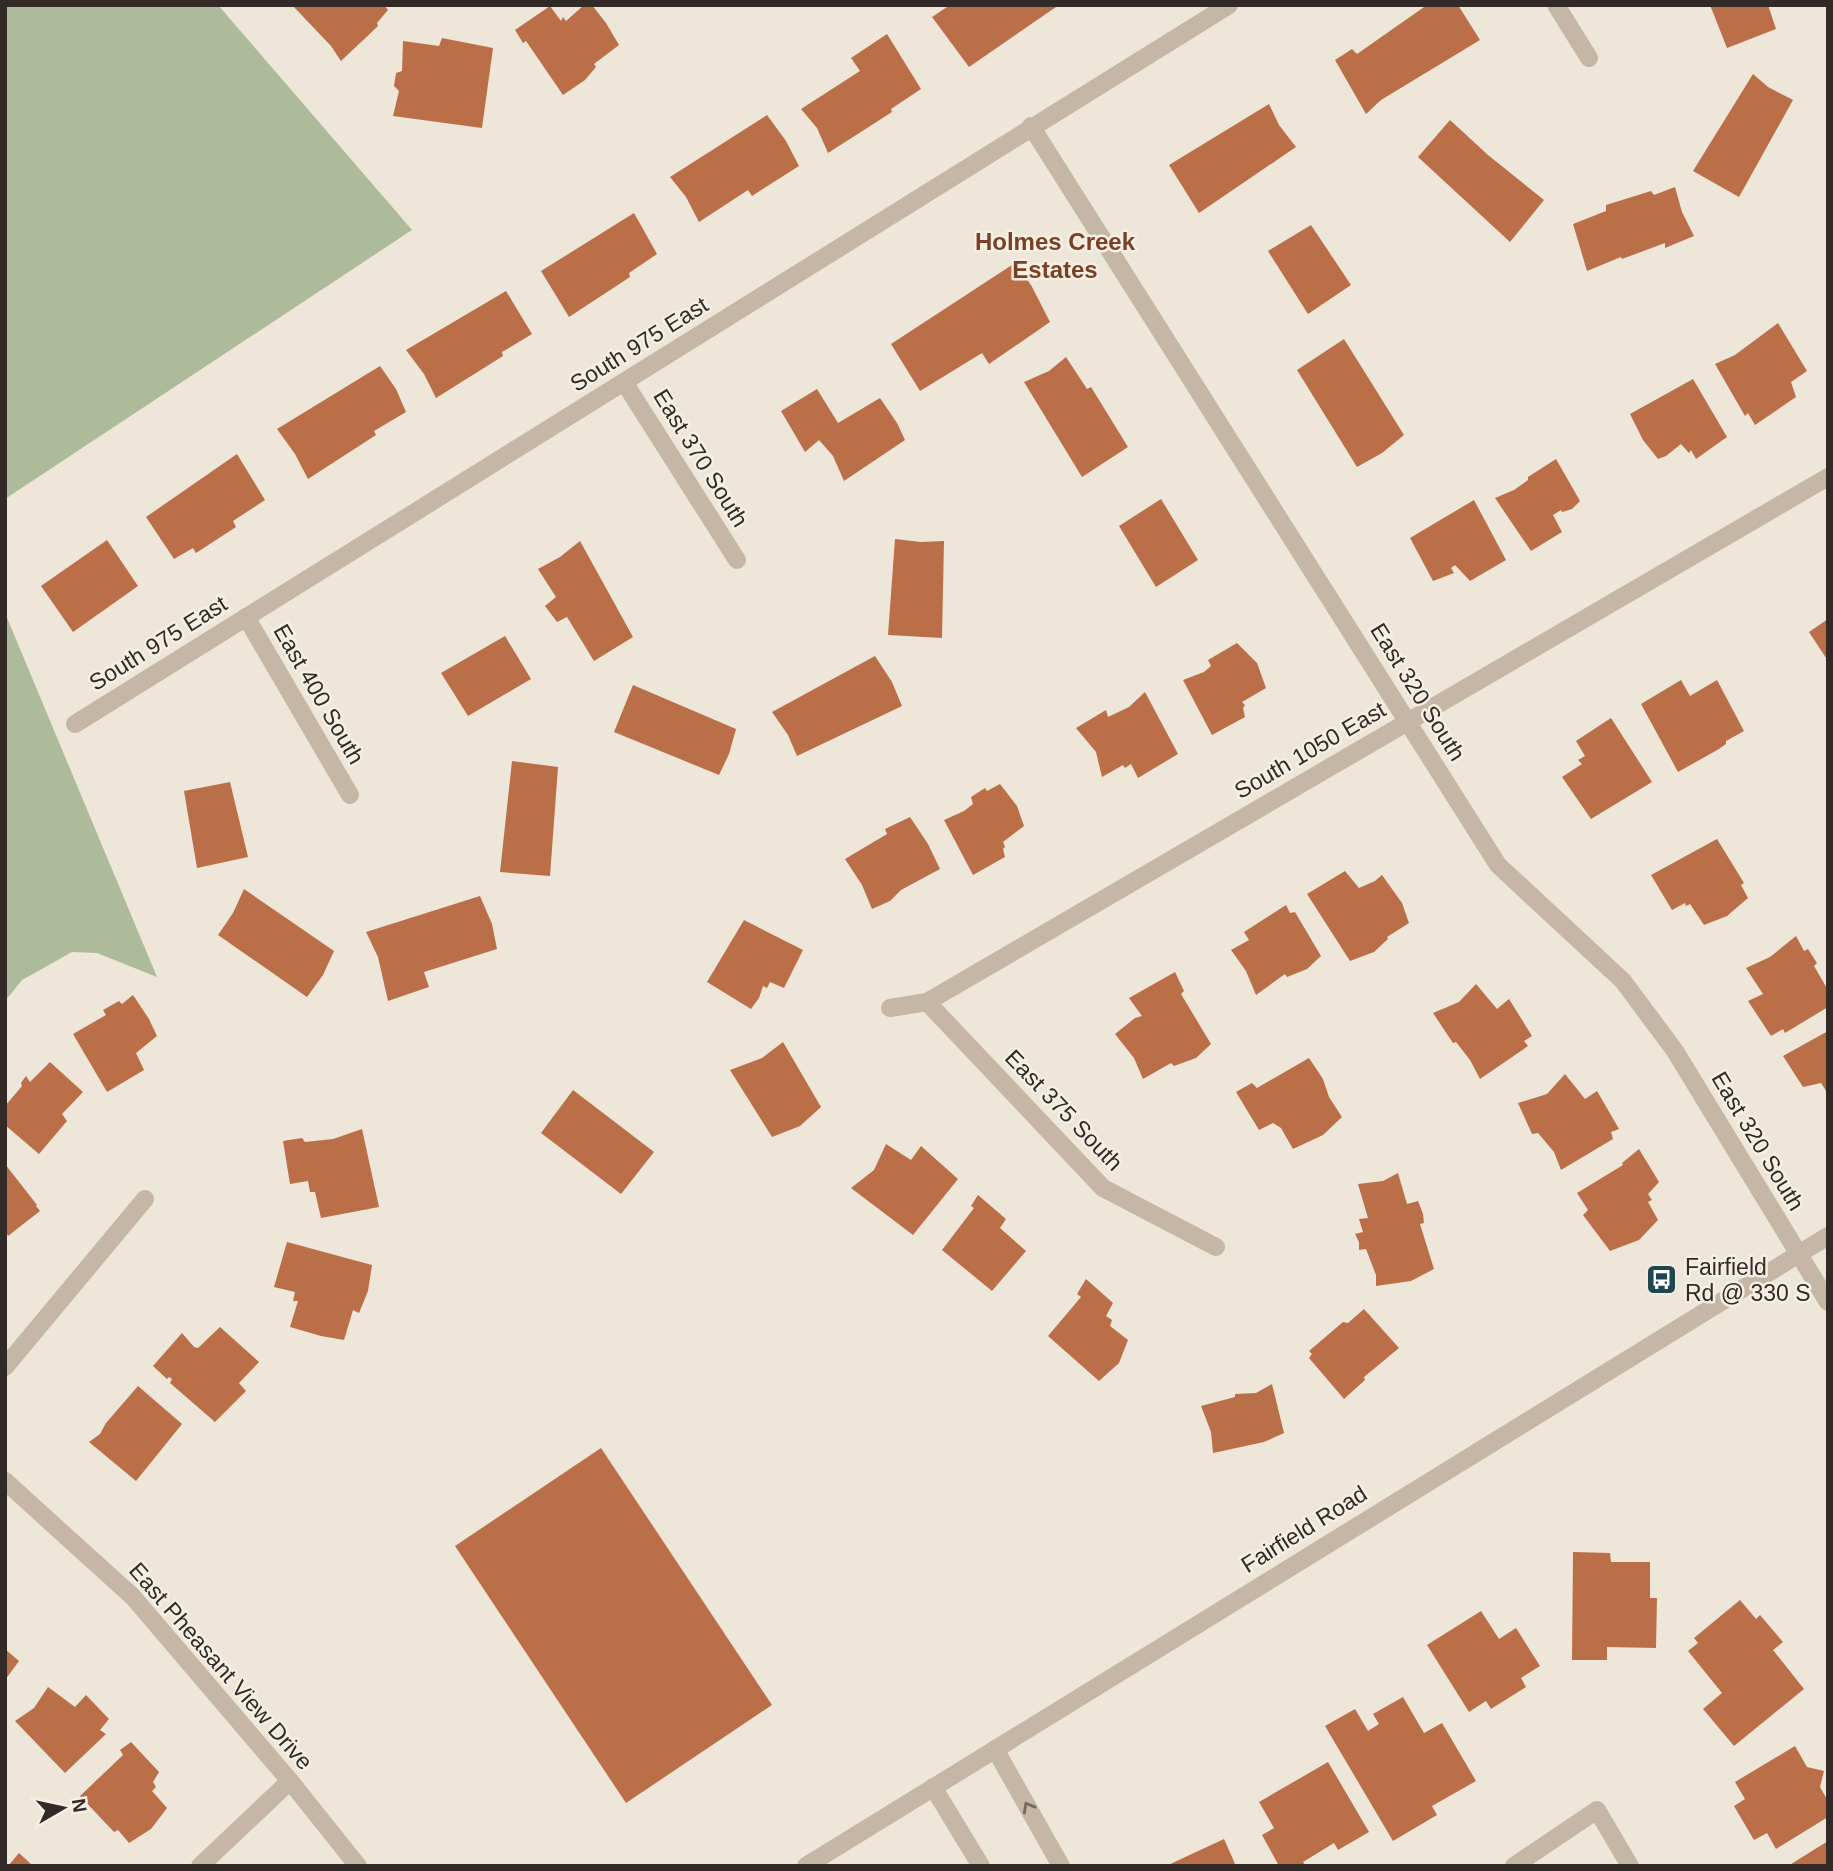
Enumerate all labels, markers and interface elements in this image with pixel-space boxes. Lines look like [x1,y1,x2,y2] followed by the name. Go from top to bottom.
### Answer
[975,228,1136,283] district label: Holmes Creek Estates
[565,291,713,397] street label: South 975 East
[648,384,754,532] street label: East 370 South
[84,590,232,696] street label: South 975 East
[1365,618,1471,766] street label: East 320 South
[268,619,370,769] street label: East 400 South
[1230,696,1391,804] street label: South 1050 East
[1000,1044,1128,1176] street label: East 375 South
[1706,1067,1810,1215] street label: East 320 South
[1685,1254,1811,1306] place label: Fairfield Rd @ 330 S
[1645,1263,1679,1297] bus stop icon: Fairfield Rd @ 330 S
[1236,1480,1372,1578] street label: Fairfield Road
[124,1557,318,1775] street label: East Pheasant View Drive
[28,1773,98,1843] north arrow
[68,1797,91,1814] text: N
[1023,1802,1037,1815] one-way arrow

